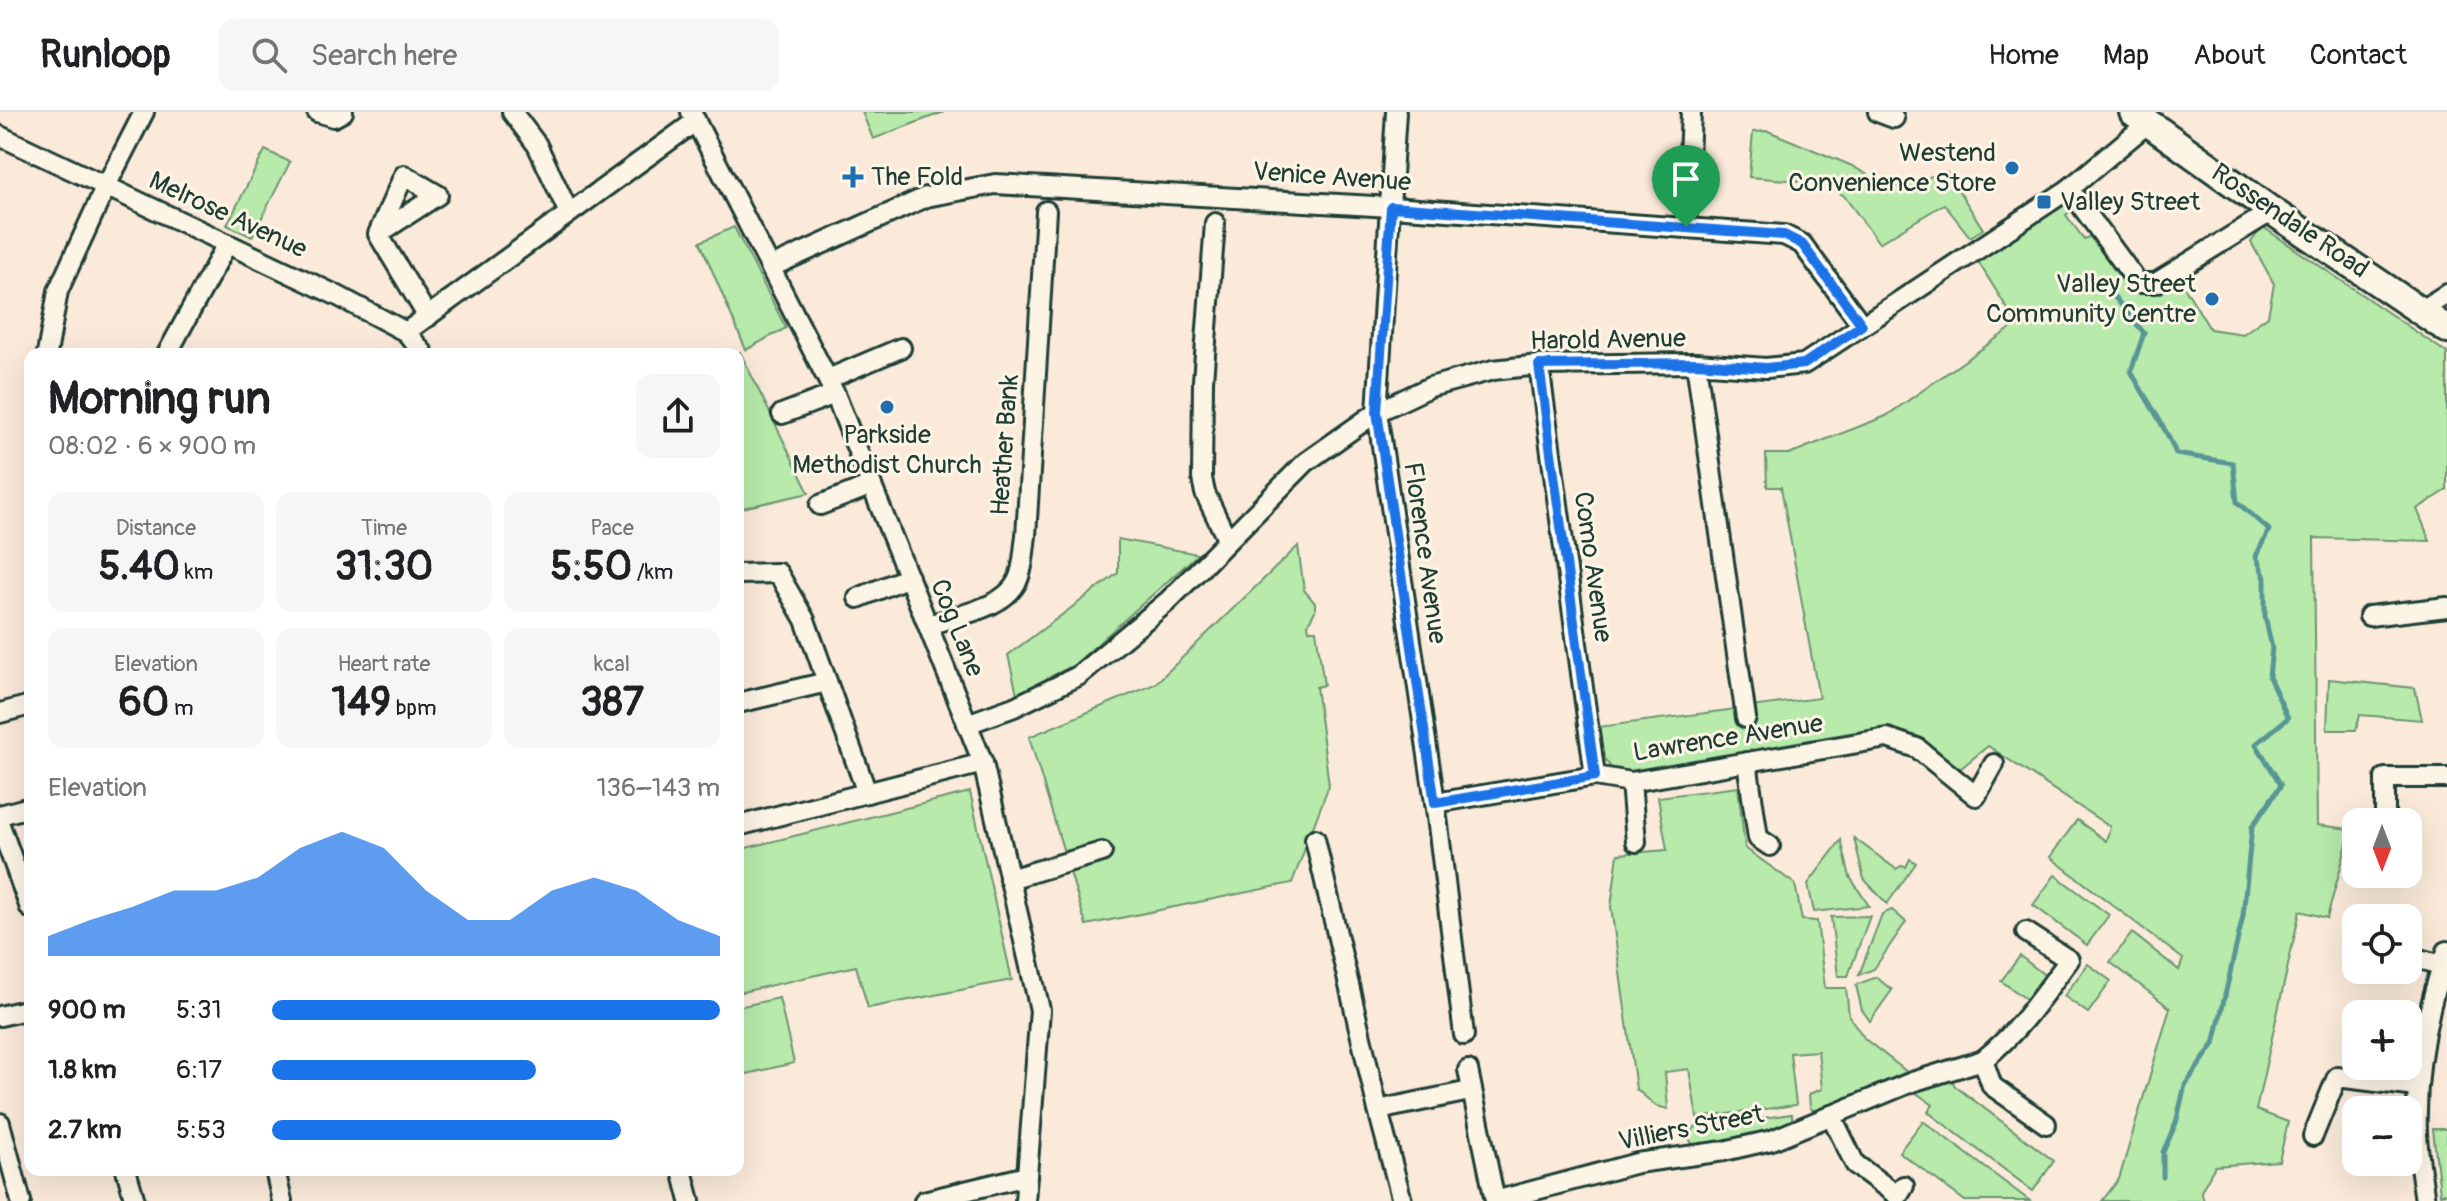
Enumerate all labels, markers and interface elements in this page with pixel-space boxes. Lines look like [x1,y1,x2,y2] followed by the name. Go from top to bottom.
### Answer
[219,19,779,91] search box
[40,31,171,79] text: Runloop
[247,33,291,77] icon: search
[311,37,457,74] text: Search here
[1988,38,2059,73] text: Home
[2103,38,2149,73] text: Map
[2193,38,2266,73] text: About
[2310,38,2407,73] text: Contact
[1788,137,1996,199] place label: Westend Convenience Store
[1652,145,1720,227] pin
[1252,155,1413,199] street label: Venice Avenue
[1664,157,1708,201] icon: arrive
[2205,157,2375,285] street label: Rossendale Road
[2003,159,2021,177] marker: Westend Convenience Store
[871,161,963,193] place label: The Fold
[144,164,312,266] street label: Melrose Avenue
[842,166,864,188] marker: The Fold
[2060,186,2201,218] place label: Valley Street
[2035,193,2053,211] marker: Valley Street
[1986,268,2197,330] place label: Valley Street Community Centre
[2203,290,2221,308] marker: Valley Street Community Centre
[1530,323,1686,357] street label: Harold Avenue
[48,372,271,427] text: Morning run
[984,373,1026,517] street label: Heather Bank
[636,374,720,458] button: share
[878,398,896,416] marker: Parkside Methodist Church
[792,419,982,481] place label: Parkside Methodist Church
[48,430,256,462] text: 08:02 · 6 × 900 m
[1396,460,1454,646] street label: Florence Avenue
[1567,490,1619,645] street label: Como Avenue
[116,514,196,542] text: Distance
[361,514,407,542] text: Time
[590,514,634,542] text: Pace
[99,542,180,591] text: 5.40
[335,542,433,591] text: 31:30
[551,542,632,591] text: 5:50
[180,558,213,586] text: km
[632,558,673,586] text: /km
[923,575,991,682] street label: Cog Lane
[114,650,198,678] text: Elevation
[338,650,430,678] text: Heart rate
[594,650,630,678] text: kcal
[119,678,169,727] text: 60
[332,678,391,727] text: 149
[580,678,644,727] text: 387
[169,694,193,722] text: m
[391,694,436,722] text: bpm
[1631,707,1825,769] street label: Lawrence Avenue
[48,772,147,804] text: Elevation
[596,772,720,804] text: 136–143 m
[2342,808,2422,888] north arrow
[2342,808,2422,1176] map controls
[2342,904,2422,984] button: locate
[48,994,126,1026] text: 900 m
[176,994,222,1026] text: 5:31
[2342,1000,2422,1080] button: +
[48,1054,117,1086] text: 1.8 km
[176,1054,222,1086] text: 6:17
[2342,1096,2422,1176] button: −
[1616,1098,1767,1158] street label: Villiers Street
[48,1114,122,1146] text: 2.7 km
[176,1114,226,1146] text: 5:53

